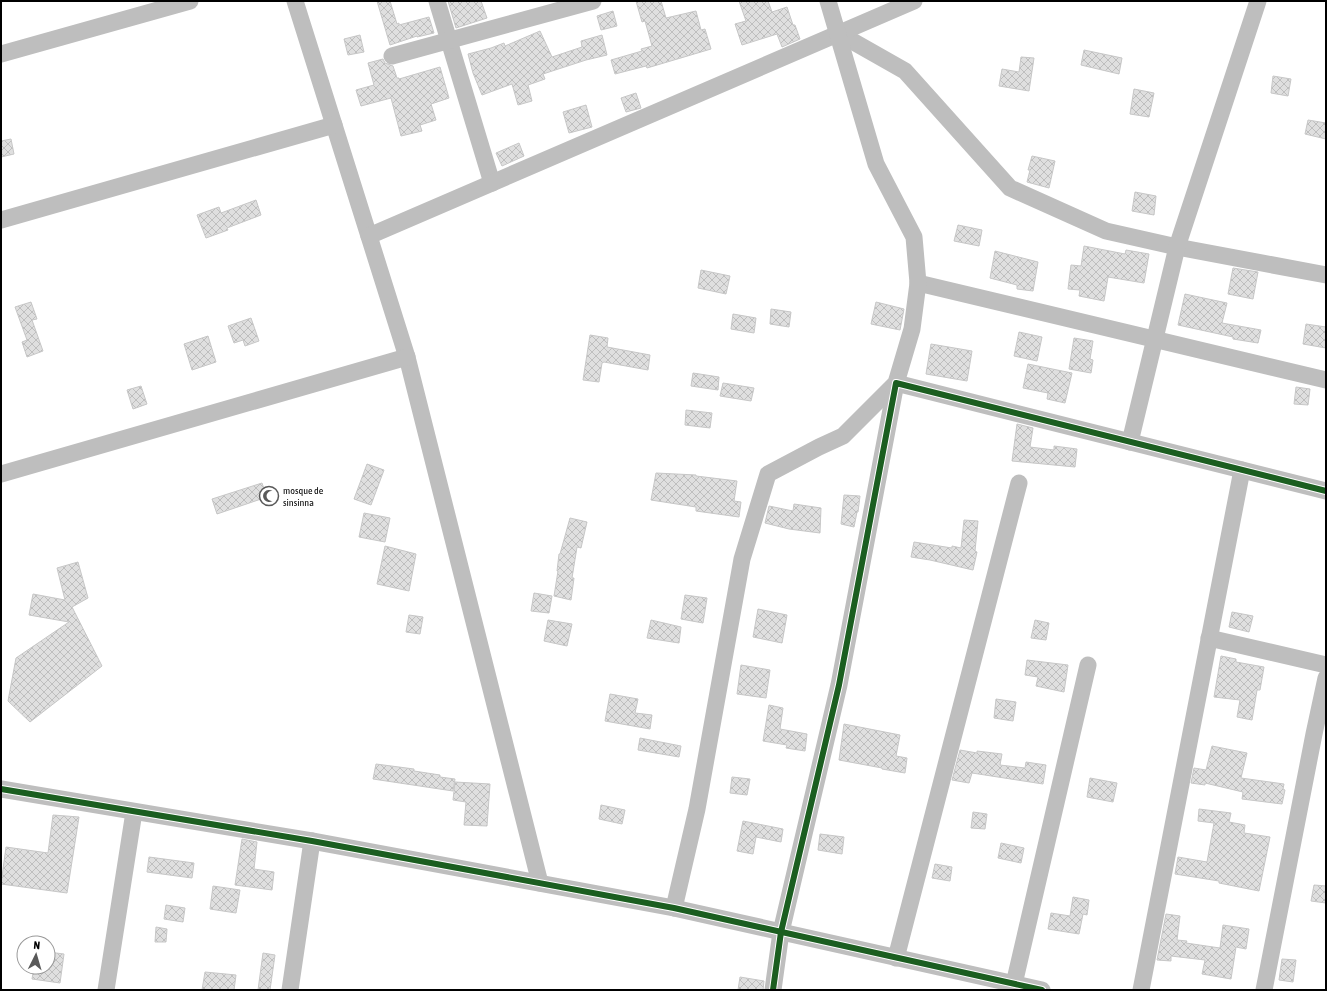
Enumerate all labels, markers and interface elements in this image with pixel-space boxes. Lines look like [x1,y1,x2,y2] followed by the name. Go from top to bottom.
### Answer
[258,485,280,507] mosque icon: mosque de sinsinna
[283,485,324,508] place label: mosque de sinsinna
[16,935,56,975] north arrow
[33,939,41,951] text: N

